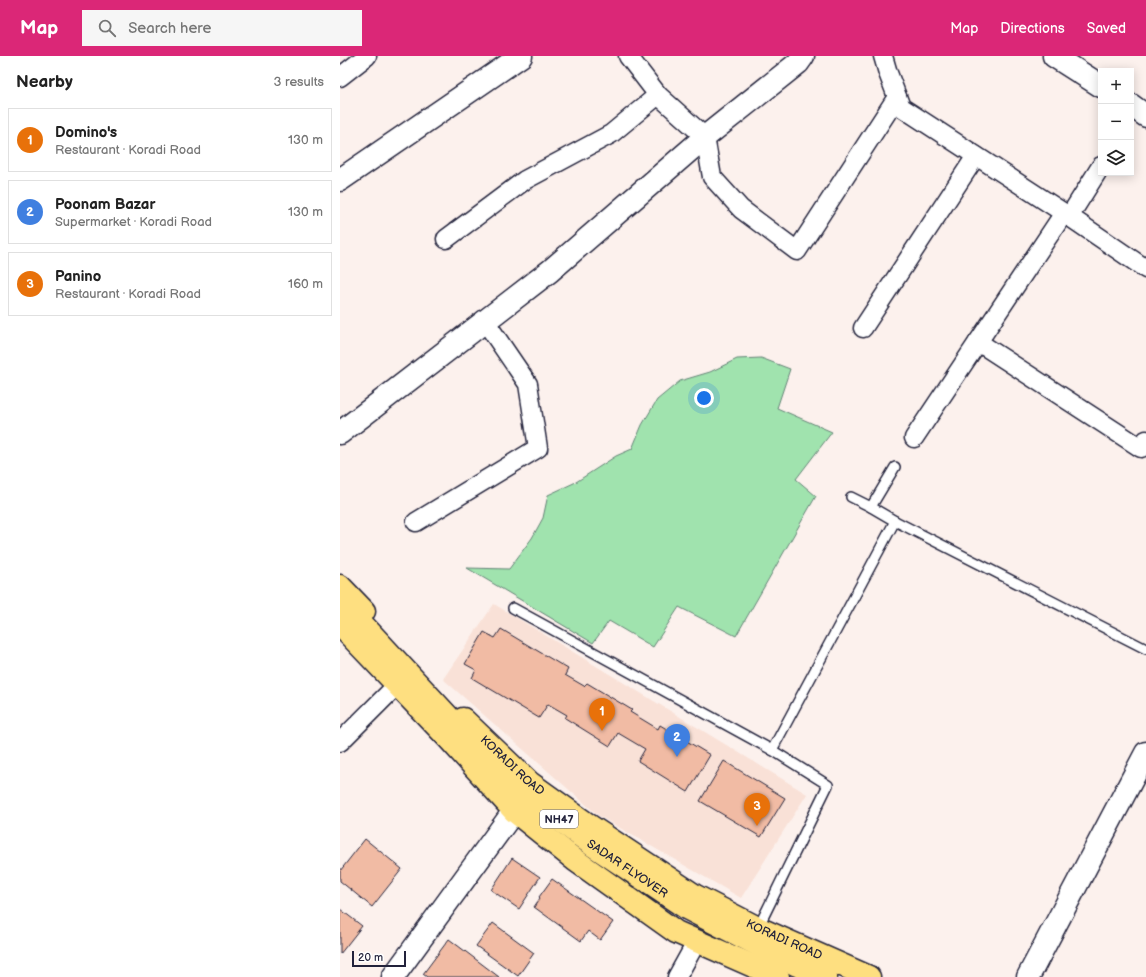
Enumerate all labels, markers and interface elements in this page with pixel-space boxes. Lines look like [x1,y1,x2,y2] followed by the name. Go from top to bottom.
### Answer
[82,10,362,46] search box
[20,17,58,40] text: Map
[96,17,118,39] icon: search
[128,19,211,38] text: Search here
[950,20,978,37] text: Map
[1000,20,1065,37] text: Directions
[1087,20,1126,37] text: Saved
[1098,68,1134,176] map controls
[1098,68,1134,104] button: +
[16,72,73,92] text: Nearby
[273,74,324,90] text: 3 results
[1098,104,1134,140] button: −
[55,123,117,142] text: Domino's
[27,132,33,148] text: 1
[288,132,323,148] text: 130 m
[1098,140,1134,176] button: layers
[55,142,201,158] text: Restaurant · Koradi Road
[55,195,155,214] text: Poonam Bazar
[26,204,34,220] text: 2
[288,204,323,220] text: 130 m
[55,214,212,230] text: Supermarket · Koradi Road
[55,267,101,286] text: Panino
[26,276,34,292] text: 3
[288,276,323,292] text: 160 m
[55,286,201,302] text: Restaurant · Koradi Road
[694,388,714,408] your location
[589,698,615,731] pin: 1
[664,724,690,757] pin: 2
[477,733,547,799] street label: KORADI ROAD
[744,793,770,826] pin: 3
[540,810,578,828] road number: NH47
[584,836,671,902] street label: SADAR FLYOVER
[743,916,825,964] street label: KORADI ROAD
[352,949,406,968] scale bar
[358,951,383,964] text: 20 m

